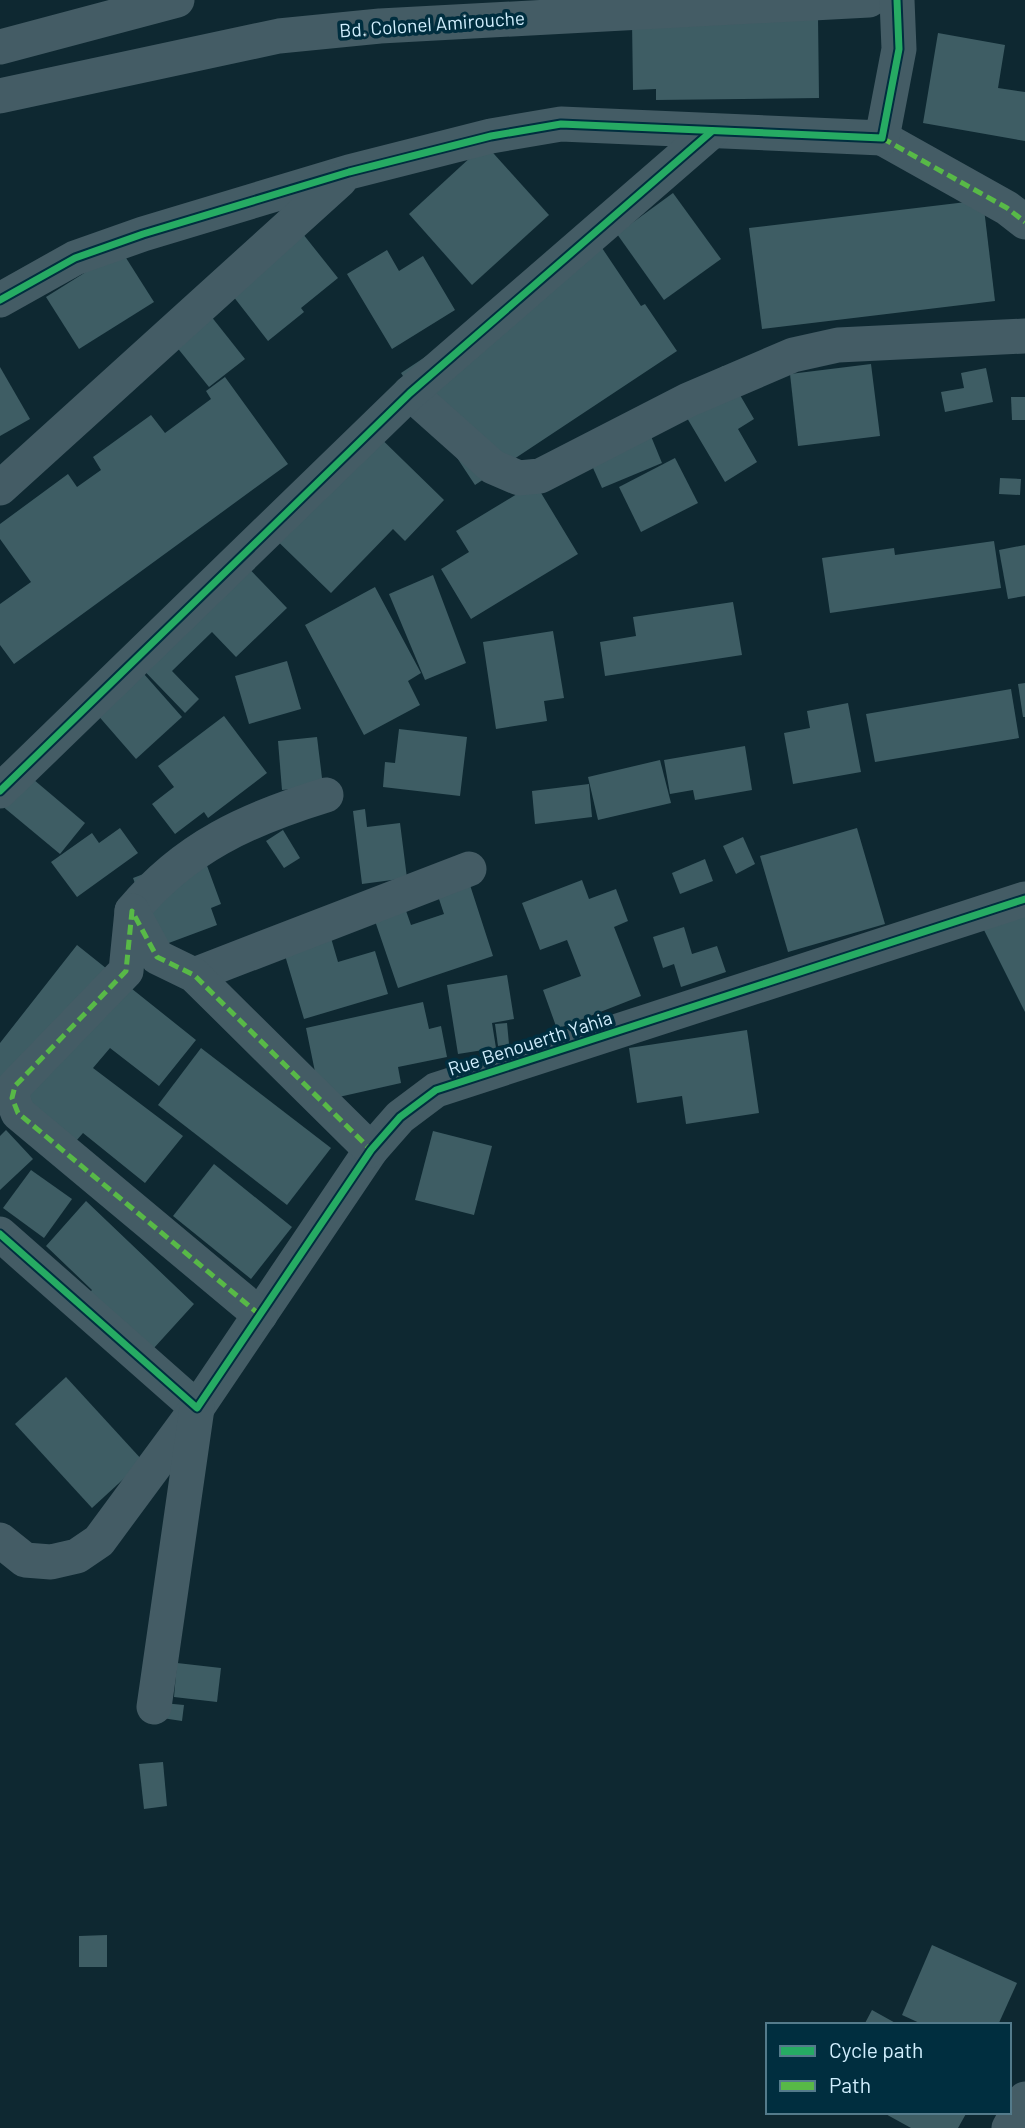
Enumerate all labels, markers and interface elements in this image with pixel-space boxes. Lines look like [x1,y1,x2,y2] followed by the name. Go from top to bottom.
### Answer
[338,6,526,41] street label: Bd. Colonel Amirouche
[445,1005,615,1080] street label: Rue Benouerth Yahia
[766,2023,1011,2114] legend
[829,2037,923,2062] text: Cycle path
[829,2072,871,2097] text: Path

